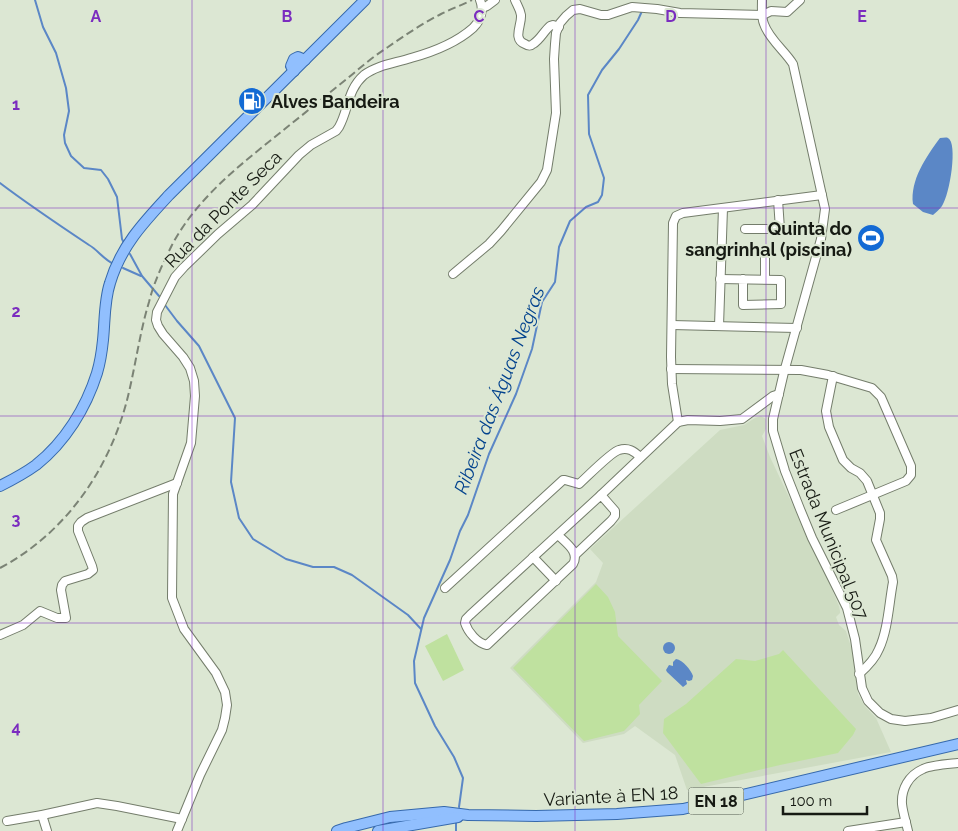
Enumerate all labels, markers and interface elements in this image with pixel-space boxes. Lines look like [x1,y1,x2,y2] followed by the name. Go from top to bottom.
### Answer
[91,7,102,26] text: A
[282,7,293,26] text: B
[474,7,485,26] text: C
[665,7,677,26] text: D
[857,7,867,26] text: E
[237,86,267,116] fuel station icon: Alves Bandeira
[271,91,400,112] place label: Alves Bandeira
[12,95,20,114] text: 1
[160,146,286,272] street label: Rua da Ponte Seca
[685,218,852,260] place label: Quinta do sangrinhal (piscina)
[856,223,886,253] sports icon: Quinta do sangrinhal (piscina)
[449,283,549,497] water label: Ribeira das Águas Negras
[11,302,21,321] text: 2
[785,446,873,623] street label: Estrada Municipal 507
[12,510,21,529] text: 3
[11,718,21,737] text: 4
[543,782,679,810] street label: Variante à EN 18
[783,784,867,816] scale bar
[688,788,744,814] road number: EN 18
[790,792,832,810] text: 100 m

